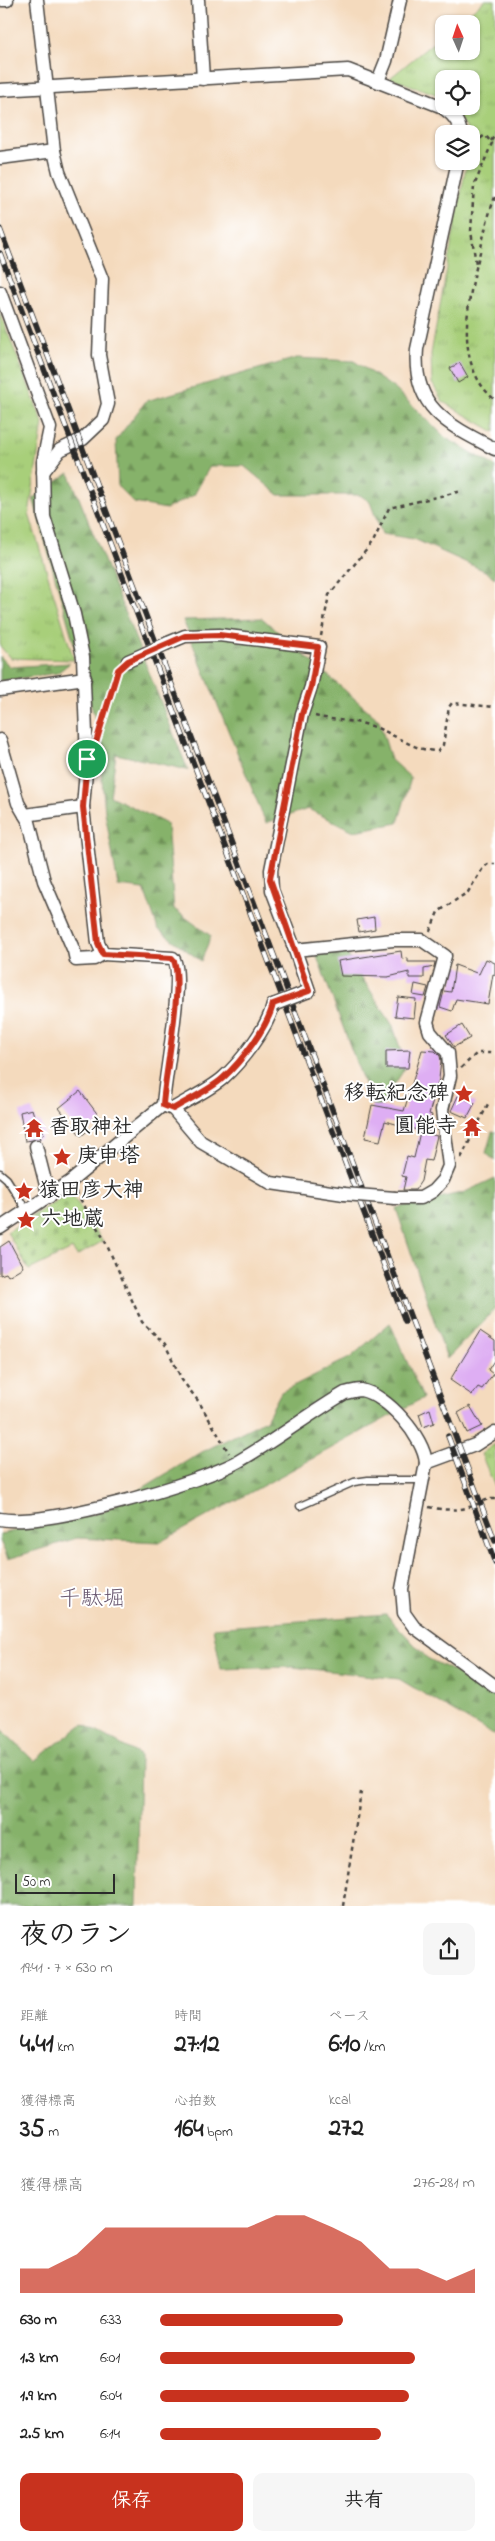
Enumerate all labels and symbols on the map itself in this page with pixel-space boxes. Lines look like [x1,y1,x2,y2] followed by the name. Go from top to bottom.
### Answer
[435,15,480,60] north arrow
[66,738,108,780] pin
[344,1079,449,1109] place label: 移転紀念碑
[453,1083,475,1105] place icon: 移転紀念碑
[394,1112,457,1142] place label: 圓能寺
[49,1113,133,1143] place label: 香取神社
[461,1116,483,1138] temple icon: 圓能寺
[23,1117,45,1139] temple icon: 香取神社
[77,1142,140,1172] place label: 庚申塔
[51,1146,73,1168] place icon: 庚申塔
[39,1176,144,1206] place label: 猿田彦大神
[13,1180,35,1202] place icon: 猿田彦大神
[41,1205,104,1235] place label: 六地蔵
[15,1209,37,1231] place icon: 六地蔵
[59,1584,125,1616] district label: 千駄堀
[15,1871,115,1894] scale bar

